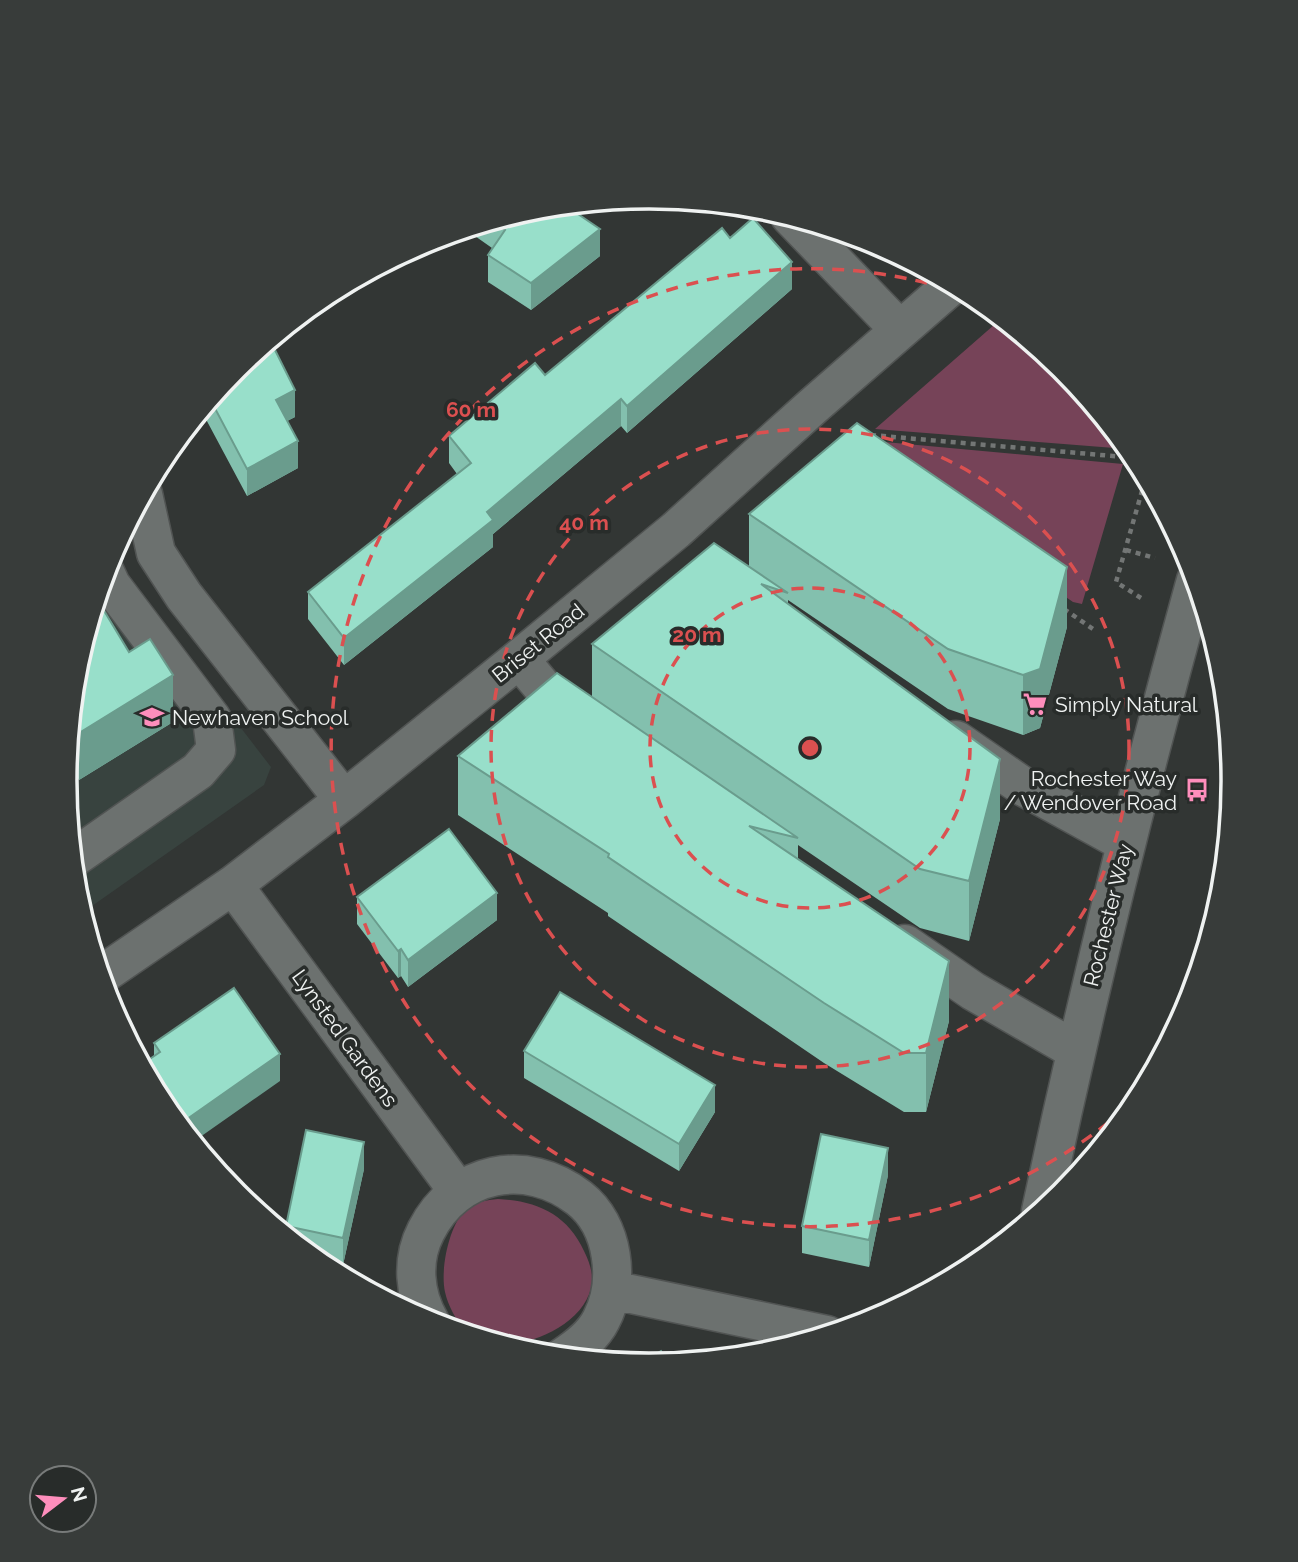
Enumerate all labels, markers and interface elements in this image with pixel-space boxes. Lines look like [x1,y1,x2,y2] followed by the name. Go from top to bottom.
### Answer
[446,397,496,422] text: 60 m
[559,510,609,535] text: 40 m
[487,598,589,688] street label: Briset Road
[672,622,722,647] text: 20 m
[1021,690,1049,718] supermarket icon: Simply Natural
[1055,692,1198,717] place label: Simply Natural
[138,703,166,731] school or university icon: Newhaven School
[172,705,349,730] place label: Newhaven School
[798,736,822,760] centre of rings
[1004,766,1177,815] place label: Rochester Way / Wendover Road
[1183,776,1211,804] bus stop icon: Rochester Way / Wendover Road
[1078,841,1138,989] street label: Rochester Way
[287,965,403,1111] street label: Lynsted Gardens
[28,1464,98,1534] north arrow
[67,1484,92,1504] text: N

